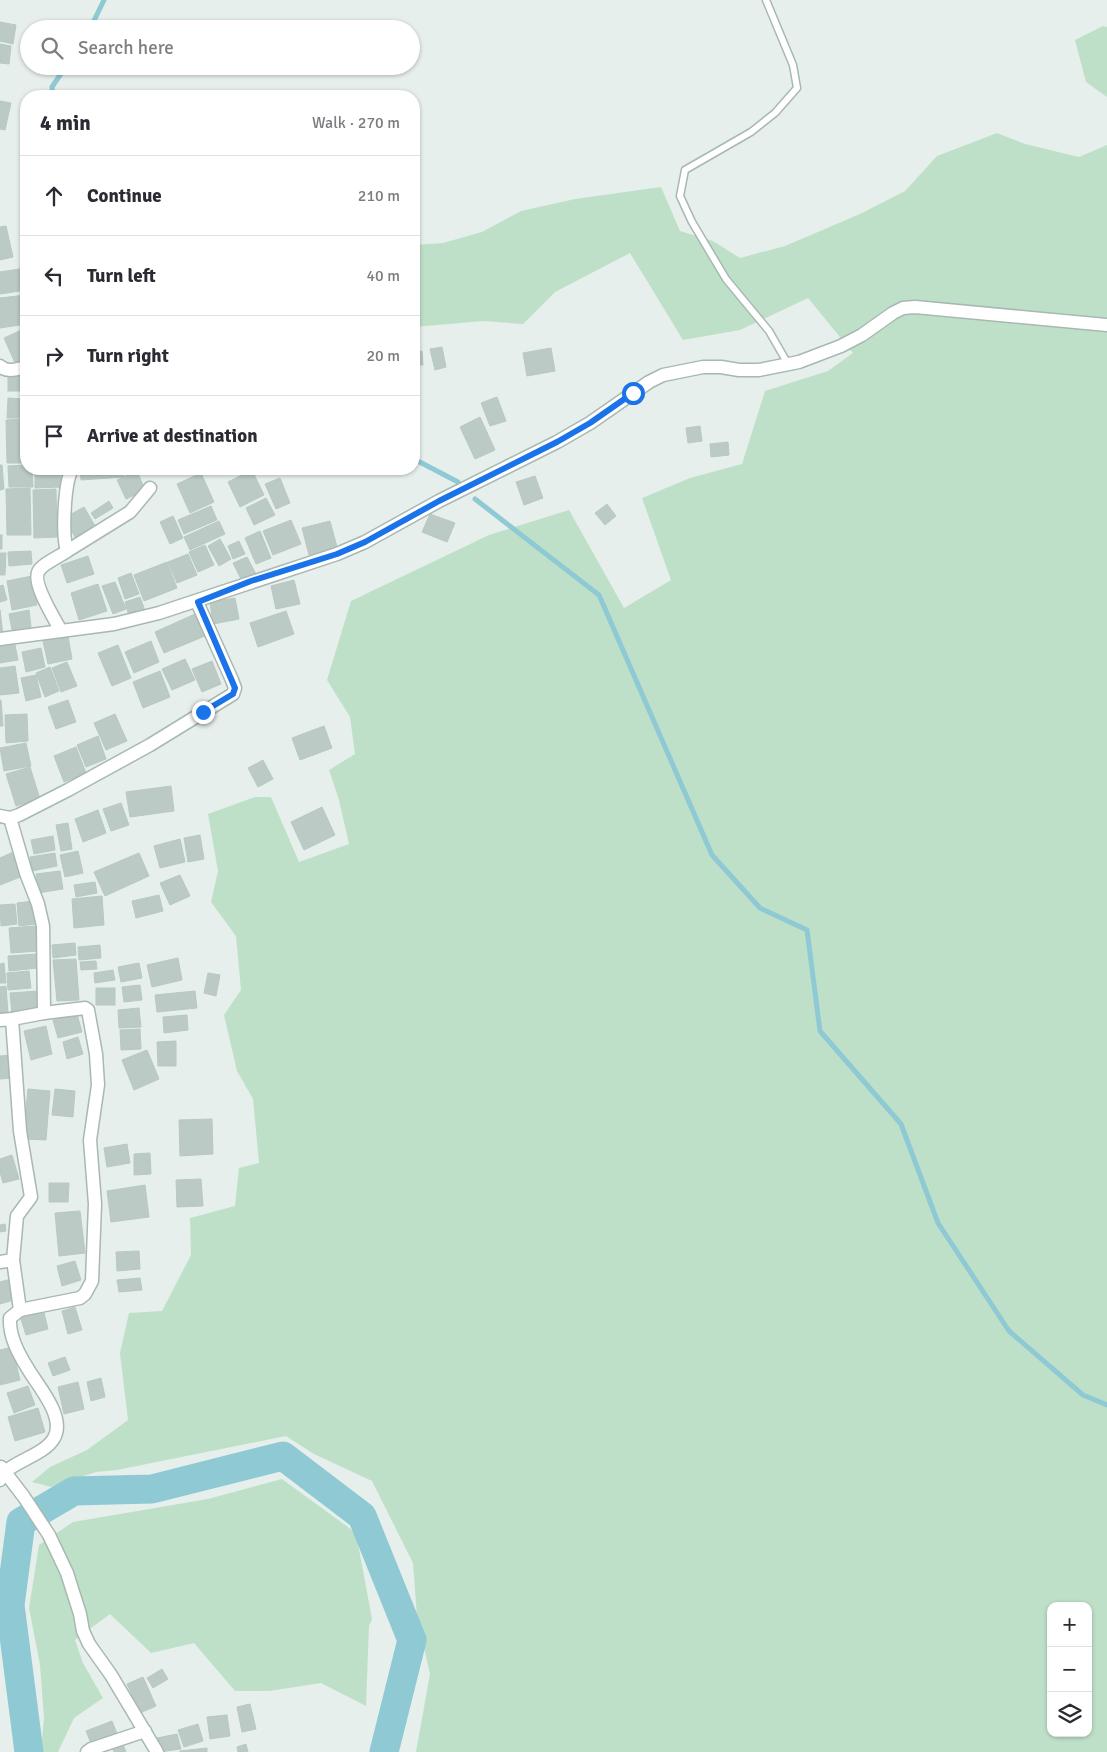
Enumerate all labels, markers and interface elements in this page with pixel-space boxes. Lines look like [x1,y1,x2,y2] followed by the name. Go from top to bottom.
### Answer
[20,20,420,75] search box
[38,34,66,62] icon: search
[78,36,174,60] text: Search here
[40,110,91,136] text: 4 min
[312,113,400,133] text: Walk · 270 m
[40,182,68,210] icon: ahead
[87,184,162,208] text: Continue
[358,186,400,206] text: 210 m
[40,262,68,290] icon: left
[87,264,156,288] text: Turn left
[366,266,400,286] text: 40 m
[40,342,68,370] icon: right
[87,344,169,368] text: Turn right
[366,346,400,366] text: 20 m
[622,382,645,405] route start
[40,422,68,450] icon: arrive
[87,424,258,448] text: Arrive at destination
[192,701,215,724] route end
[1047,1602,1092,1737] map controls
[1047,1602,1092,1647] button: +
[1047,1647,1092,1692] button: −
[1047,1692,1092,1737] button: layers

